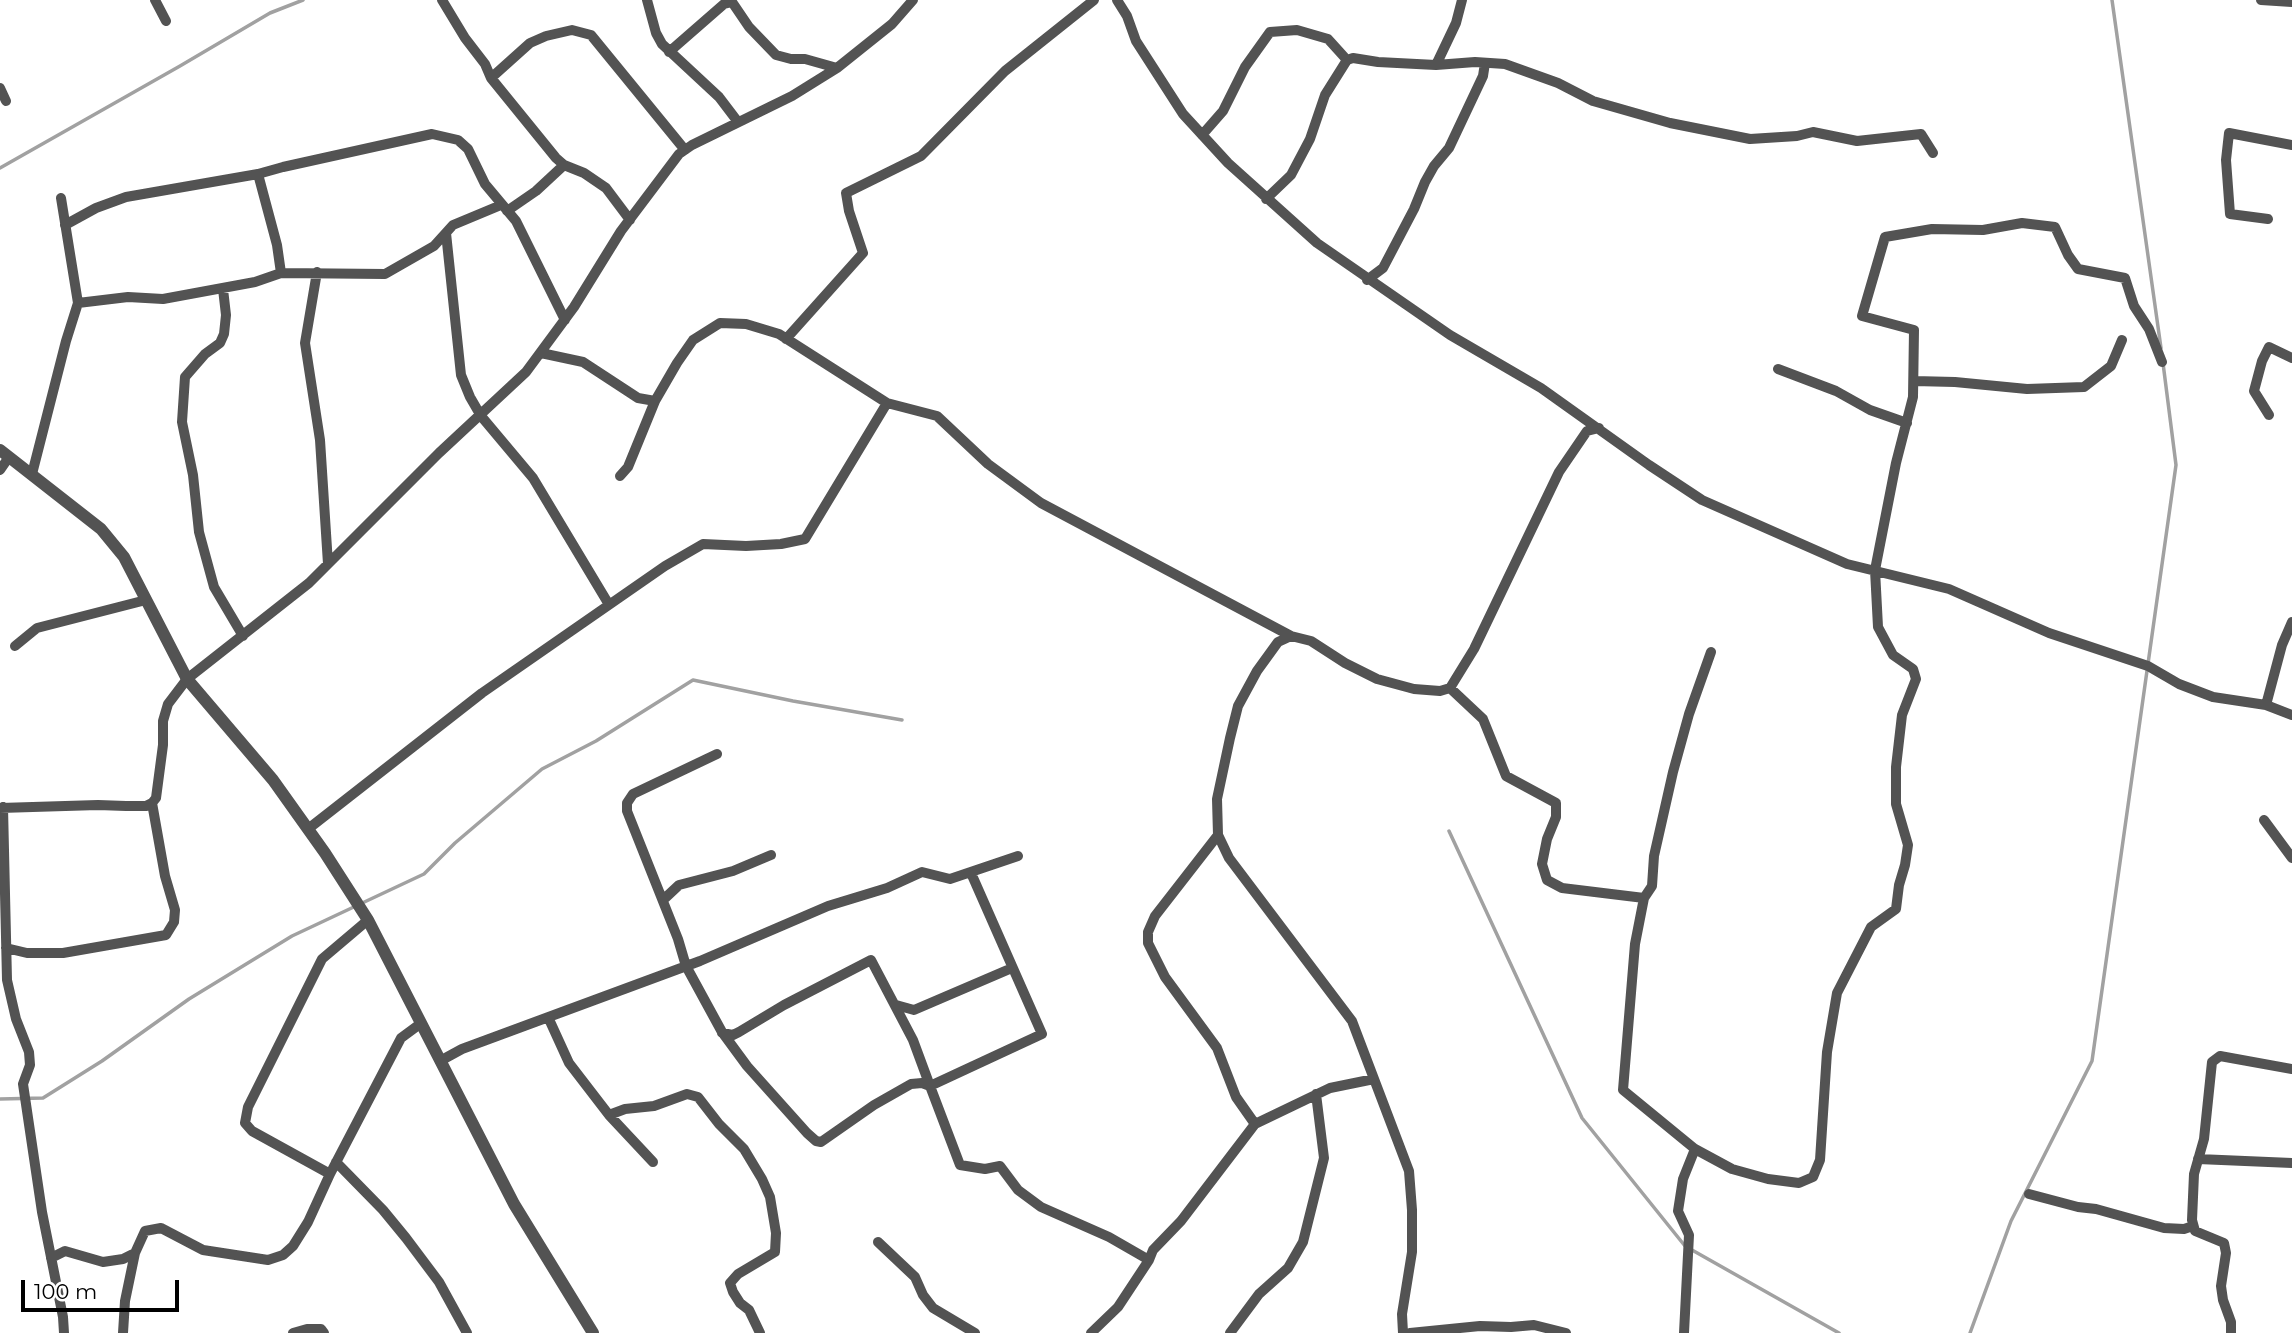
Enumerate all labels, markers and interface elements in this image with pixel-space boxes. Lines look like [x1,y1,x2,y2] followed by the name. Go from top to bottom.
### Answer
[24,1266,182,1310] scale bar
[34,1279,97,1304] text: 100 m

